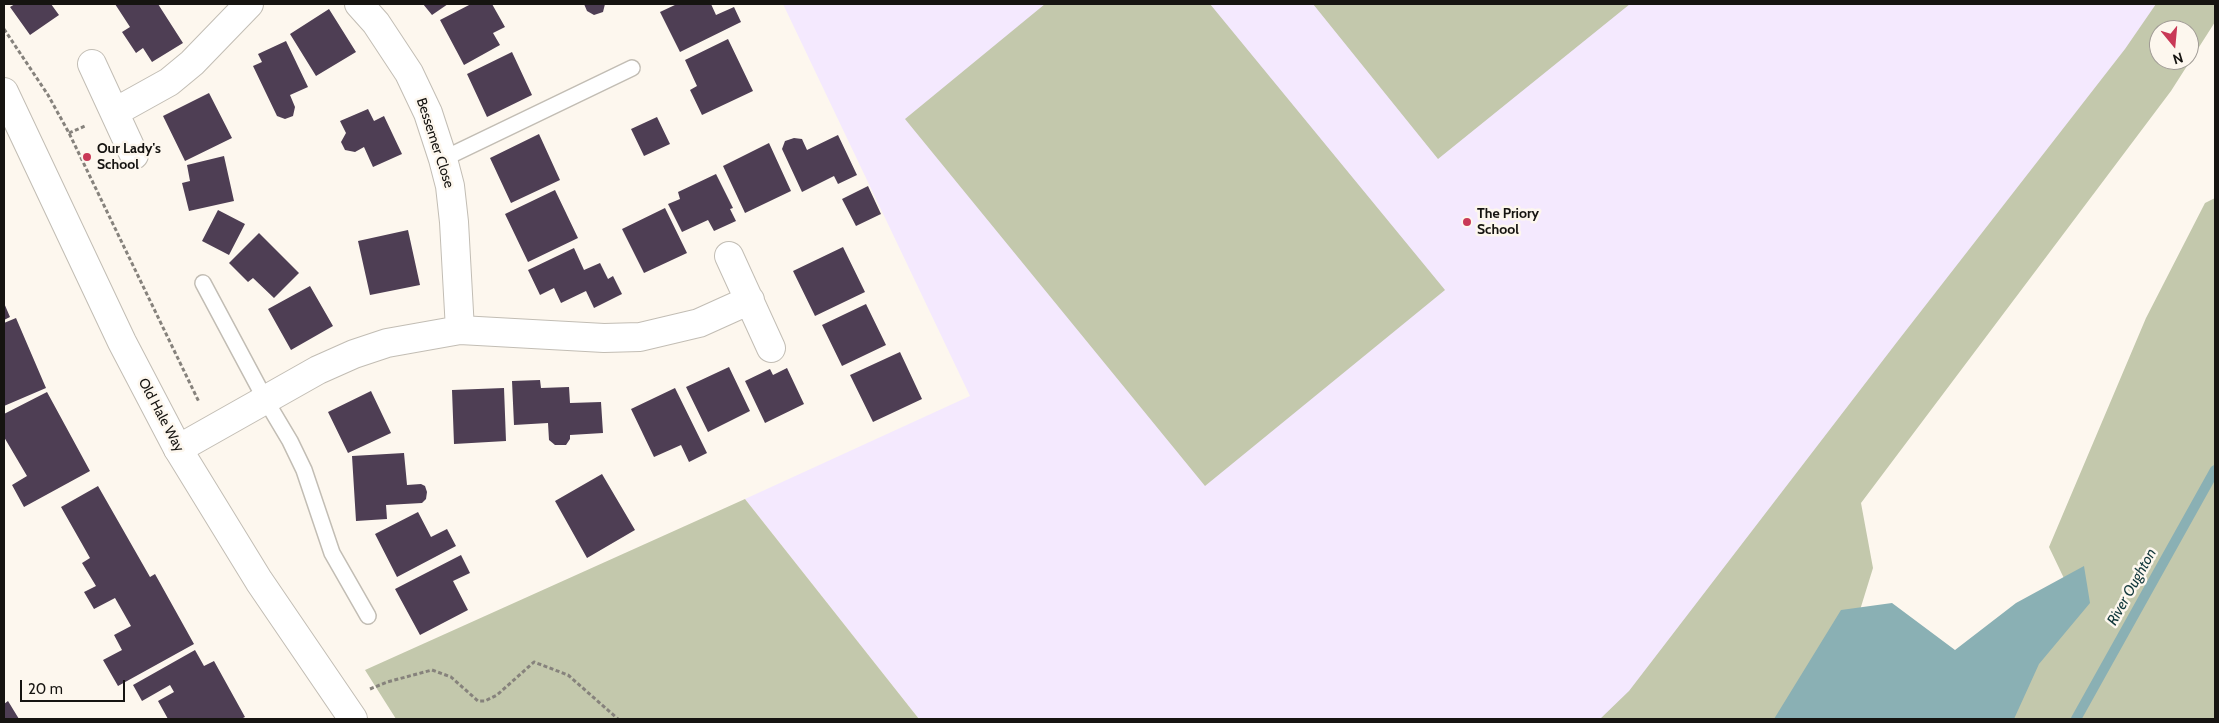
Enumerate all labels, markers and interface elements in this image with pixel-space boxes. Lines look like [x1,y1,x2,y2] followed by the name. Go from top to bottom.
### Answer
[2149,20,2199,70] north arrow
[2171,48,2185,68] text: N
[413,96,457,190] street label: Bessemer Close
[97,141,161,174] place label: Our Lady's School
[81,151,93,163] marker: Our Lady's School
[1477,206,1539,238] place label: The Priory School
[1461,216,1473,228] marker: The Priory School
[135,375,187,455] street label: Old Hale Way
[2104,545,2160,629] water label: River Oughton
[22,670,128,702] scale bar
[28,680,63,698] text: 20 m

